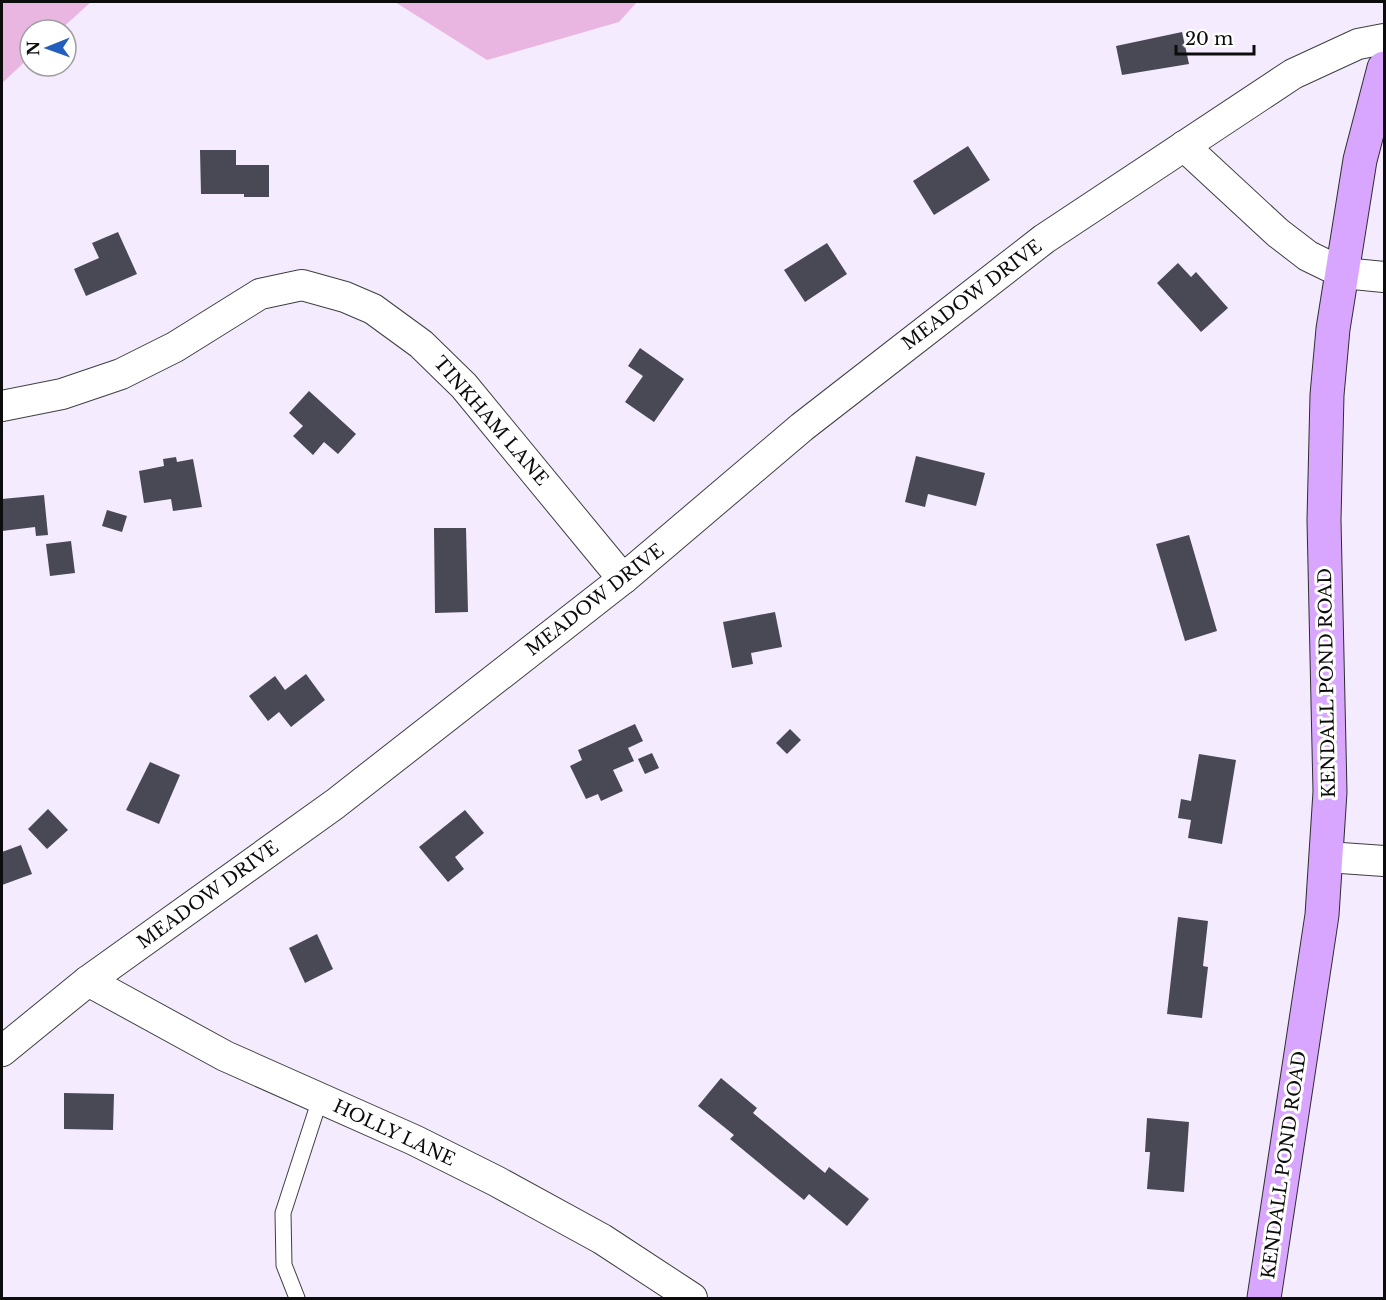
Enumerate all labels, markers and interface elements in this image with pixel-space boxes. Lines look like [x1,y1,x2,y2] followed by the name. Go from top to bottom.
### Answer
[18,18,78,78] north arrow
[1176,18,1254,56] scale bar
[1185,28,1233,50] text: 20 m
[23,41,43,56] text: N
[898,235,1046,355] street label: MEADOW DRIVE
[429,352,553,490] street label: TINKHAM LANE
[522,539,668,661] street label: MEADOW DRIVE
[1314,568,1340,798] street label: KENDALL POND ROAD
[133,836,283,954] street label: MEADOW DRIVE
[1257,1050,1311,1280] street label: KENDALL POND ROAD
[330,1095,458,1171] street label: HOLLY LANE

